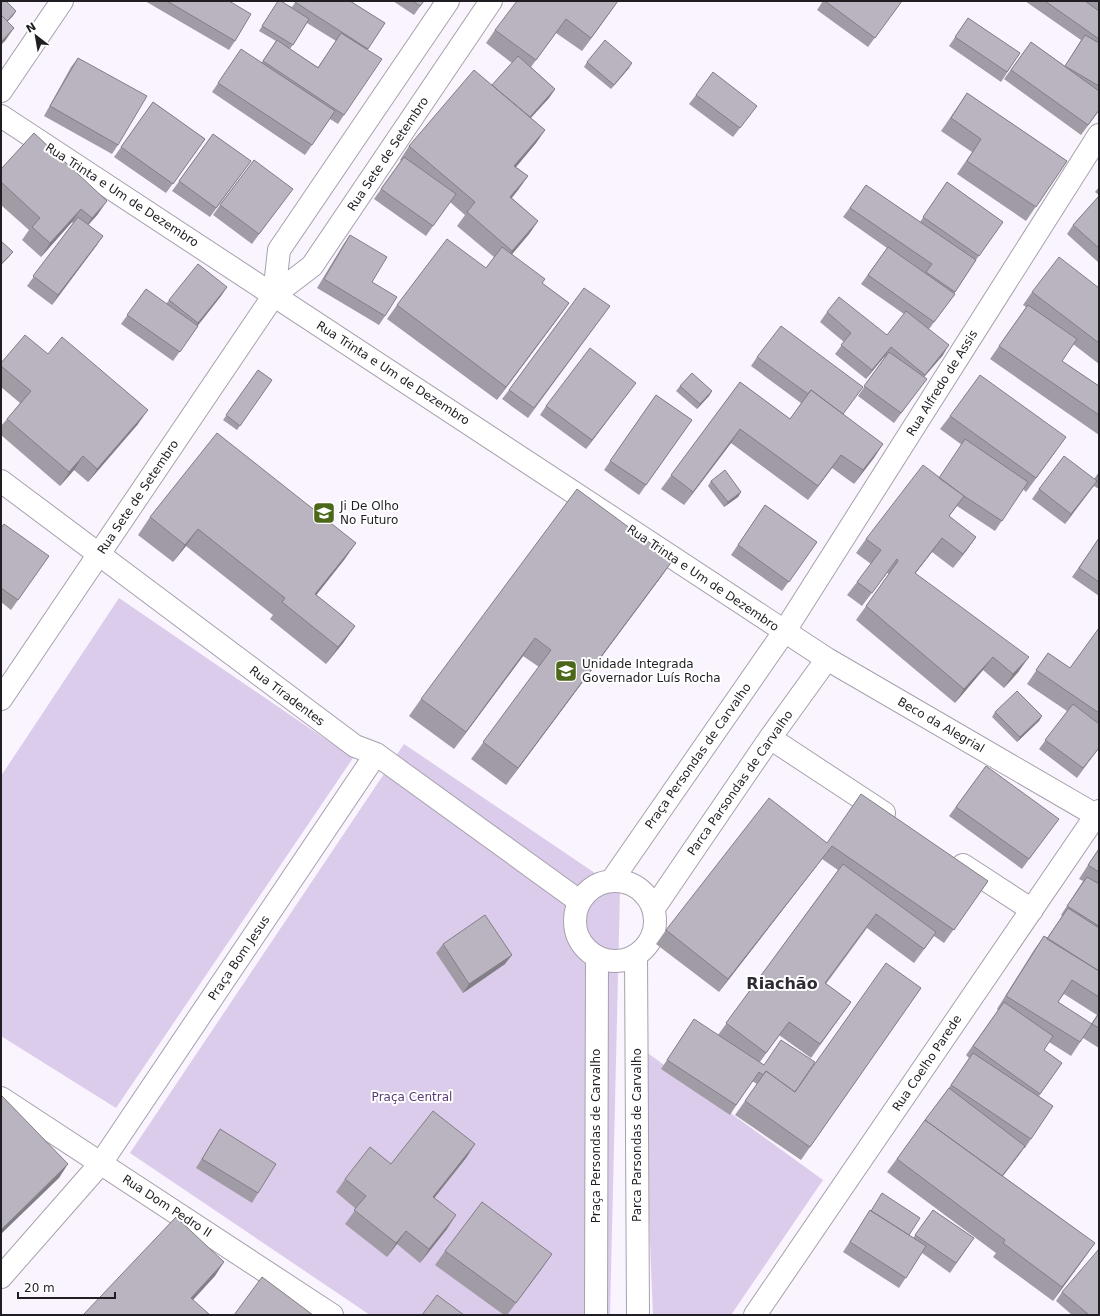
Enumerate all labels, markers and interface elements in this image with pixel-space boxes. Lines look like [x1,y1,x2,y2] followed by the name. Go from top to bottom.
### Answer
[16,16,56,56] north arrow
[24,20,38,36] text: N
[345,94,431,214] street label: Rua Sete de Setembro
[43,140,201,250] street label: Rua Trinta e Um de Dezembro
[314,318,472,428] street label: Rua Trinta e Um de Dezembro
[904,327,980,439] street label: Rua Alfredo de Assis
[95,437,181,557] street label: Rua Sete de Setembro
[339,499,399,527] place label: Ji De Olho No Futuro
[311,500,337,526] school or university icon: Ji De Olho No Futuro
[625,522,781,634] street label: Rua Trinta e Um de Dezembro
[582,657,721,685] place label: Unidade Integrada Governador Luís Rocha
[553,658,579,684] school or university icon: Unidade Integrada Governador Luís Rocha
[247,663,327,729] street label: Rua Tiradentes
[642,680,754,832] street label: Praça Persondas de Carvalho
[895,695,987,755] street label: Beco da Alegrial
[684,708,796,858] street label: Parca Parsondas de Carvalho
[205,913,273,1003] street label: Praça Bom Jesus
[746,974,818,993] district label: Riachão
[890,1012,964,1114] street label: Rua Coelho Parede
[630,1048,644,1222] street label: Parca Parsondas de Carvalho
[589,1049,603,1223] street label: Praça Persondas de Carvalho
[372,1090,452,1104] park label: Praça Central
[120,1172,214,1240] street label: Rua Dom Pedro II
[18,1274,115,1300] scale bar
[24,1281,55,1295] text: 20 m

